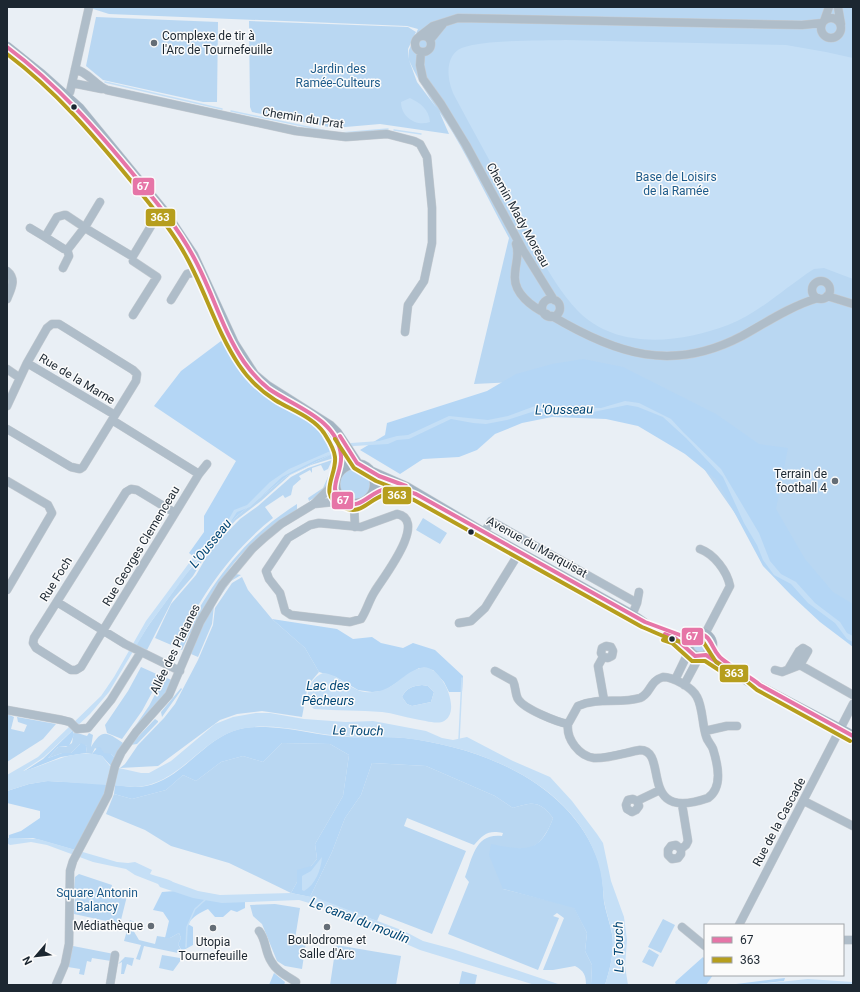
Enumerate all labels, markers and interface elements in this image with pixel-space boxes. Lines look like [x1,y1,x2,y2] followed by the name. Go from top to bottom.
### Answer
[162,29,272,57] place label: Complexe de tir à l'Arc de Tournefeuille
[149,38,159,48] marker: Complexe de tir à l'Arc de Tournefeuille
[296,62,381,90] park label: Jardin des Ramée-Culteurs
[69,102,79,112] unlabelled marker
[261,105,345,131] street label: Chemin du Prat
[484,160,552,270] street label: Chemin Mady Moreau
[635,170,717,198] park label: Base de Loisirs de la Ramée
[132,177,155,196] line badge: 67
[137,180,149,193] text: 67
[145,208,176,227] line badge: 363
[151,211,169,224] text: 363
[37,351,117,407] street label: Rue de la Marne
[535,401,593,418] water label: L'Ousseau
[774,467,827,495] place label: Terrain de football 4
[830,476,840,486] marker: Terrain de football 4
[100,484,182,608] street label: Rue Georges Clemenceau
[382,486,412,505] line badge: 363
[388,489,406,502] text: 363
[331,491,354,510] line badge: 67
[337,494,349,507] text: 67
[484,514,590,580] street label: Avenue du Marquisat
[186,516,235,571] water label: L'Ousseau
[466,527,476,537] unlabelled marker
[37,554,75,604] street label: Rue Foch
[147,602,203,696] street label: Allée des Platanes
[681,627,704,646] line badge: 67
[686,630,698,643] text: 67
[667,634,677,644] unlabelled marker
[719,664,749,683] line badge: 363
[725,667,743,680] text: 363
[302,678,355,708] water label: Lac des Pêcheurs
[332,723,384,738] water label: Le Touch
[750,775,808,869] street label: Rue de la Cascade
[56,886,138,914] park label: Square Antonin Balancy
[308,895,412,946] water label: Le canal du moulin
[73,919,143,933] place label: Médiathèque
[146,921,156,931] marker: Médiathèque
[611,921,626,973] water label: Le Touch
[322,922,332,932] marker: Boulodrome et Salle d'Arc
[208,923,218,933] marker: Utopia Tournefeuille
[704,924,844,976] legend
[288,933,366,961] place label: Boulodrome et Salle d'Arc
[740,933,754,947] text: 67
[178,935,248,963] place label: Utopia Tournefeuille
[16,936,56,976] north arrow
[740,953,760,967] text: 363
[20,954,35,967] text: N

